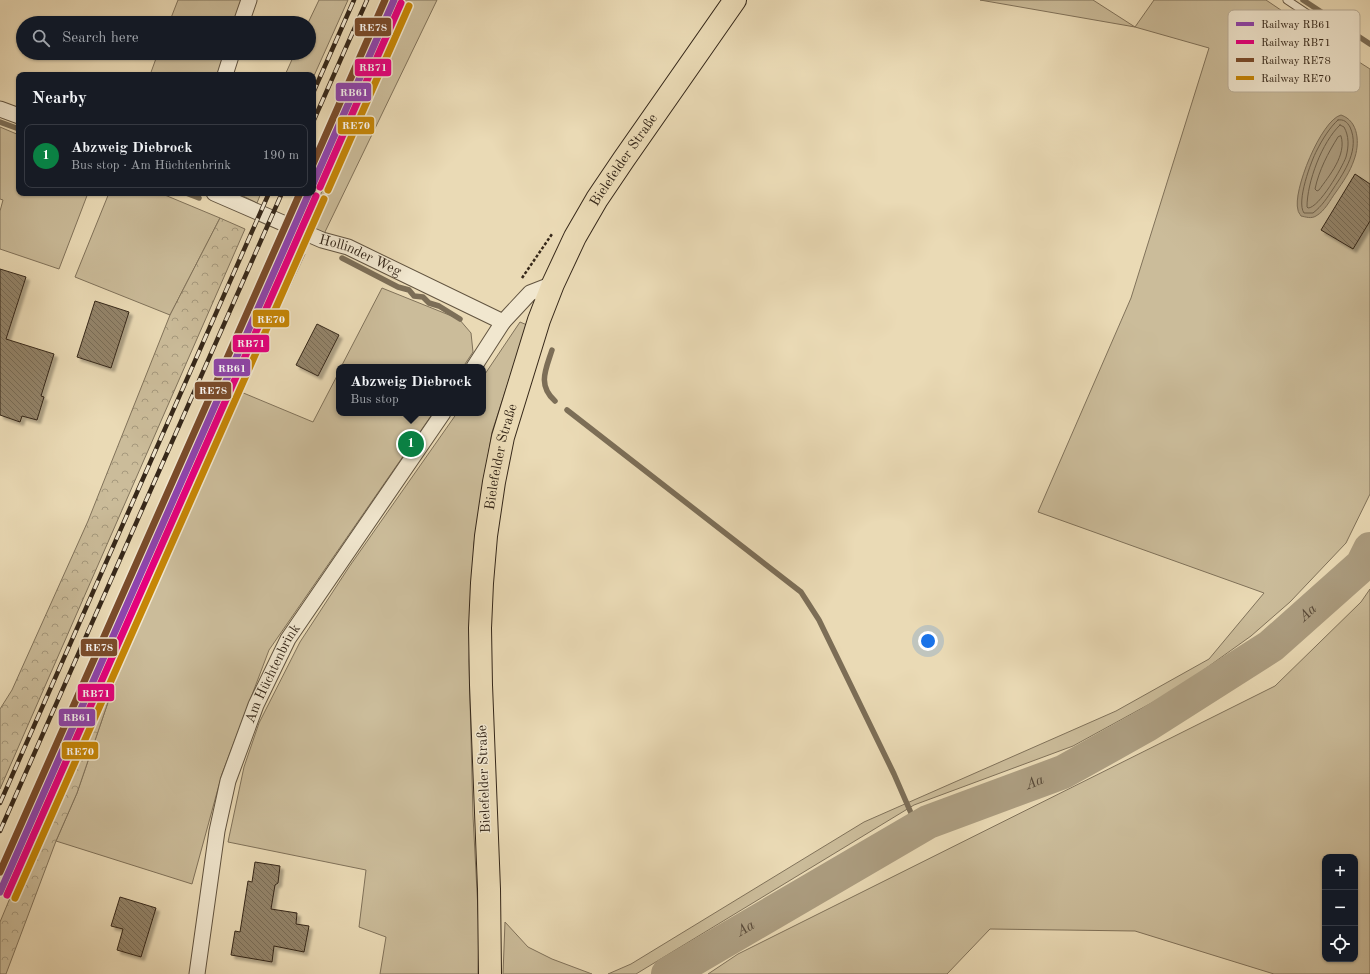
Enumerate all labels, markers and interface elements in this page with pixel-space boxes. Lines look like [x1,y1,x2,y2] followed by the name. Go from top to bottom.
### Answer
[1228,10,1360,92] legend
[16,16,316,60] search box
[354,17,392,37] line badge: RE78
[1261,20,1331,31] text: Railway RB61
[359,23,387,34] text: RE78
[30,27,52,49] icon: search
[62,31,139,46] text: Search here
[1261,38,1331,49] text: Railway RB71
[1261,56,1331,67] text: Railway RE78
[354,58,392,77] line badge: RB71
[359,63,387,74] text: RB71
[1261,74,1331,85] text: Railway RE70
[335,82,372,102] line badge: RB61
[340,88,368,99] text: RB61
[32,90,87,107] text: Nearby
[587,111,660,209] street label: Bielefelder Straße
[337,116,375,135] line badge: RE70
[342,121,370,132] text: RE70
[71,141,193,156] text: Abzweig Diebrock
[42,149,50,162] text: 1
[262,149,299,162] text: 190 m
[71,159,231,172] text: Bus stop · Am Hüchtenbrink
[318,233,404,279] street label: Hollinder Weg
[252,309,290,328] line badge: RE70
[257,315,285,326] text: RE70
[232,334,270,353] line badge: RB71
[237,339,265,350] text: RB71
[213,358,251,377] line badge: RB61
[218,364,246,375] text: RB61
[336,364,486,416] popup
[350,375,472,390] text: Abzweig Diebrock
[194,381,232,400] line badge: RE78
[199,386,227,397] text: RE78
[350,393,399,406] text: Bus stop
[483,402,520,511] street label: Bielefelder Straße
[398,429,424,459] pin: 1
[1295,601,1320,625] water label: Aa
[243,622,303,725] street label: Am Hüchtenbrink
[918,631,938,651] your location
[80,638,118,657] line badge: RE78
[85,643,113,654] text: RE78
[77,683,115,702] line badge: RB71
[82,689,110,700] text: RB71
[58,708,96,727] line badge: RB61
[63,713,91,724] text: RB61
[475,725,493,833] street label: Bielefelder Straße
[61,741,99,760] line badge: RE70
[66,747,94,758] text: RE70
[1023,772,1046,793] water label: Aa
[1322,854,1358,962] map controls
[1322,854,1358,890] button: +
[1322,890,1358,926] button: −
[733,917,757,940] water label: Aa
[1322,926,1358,962] button: locate

